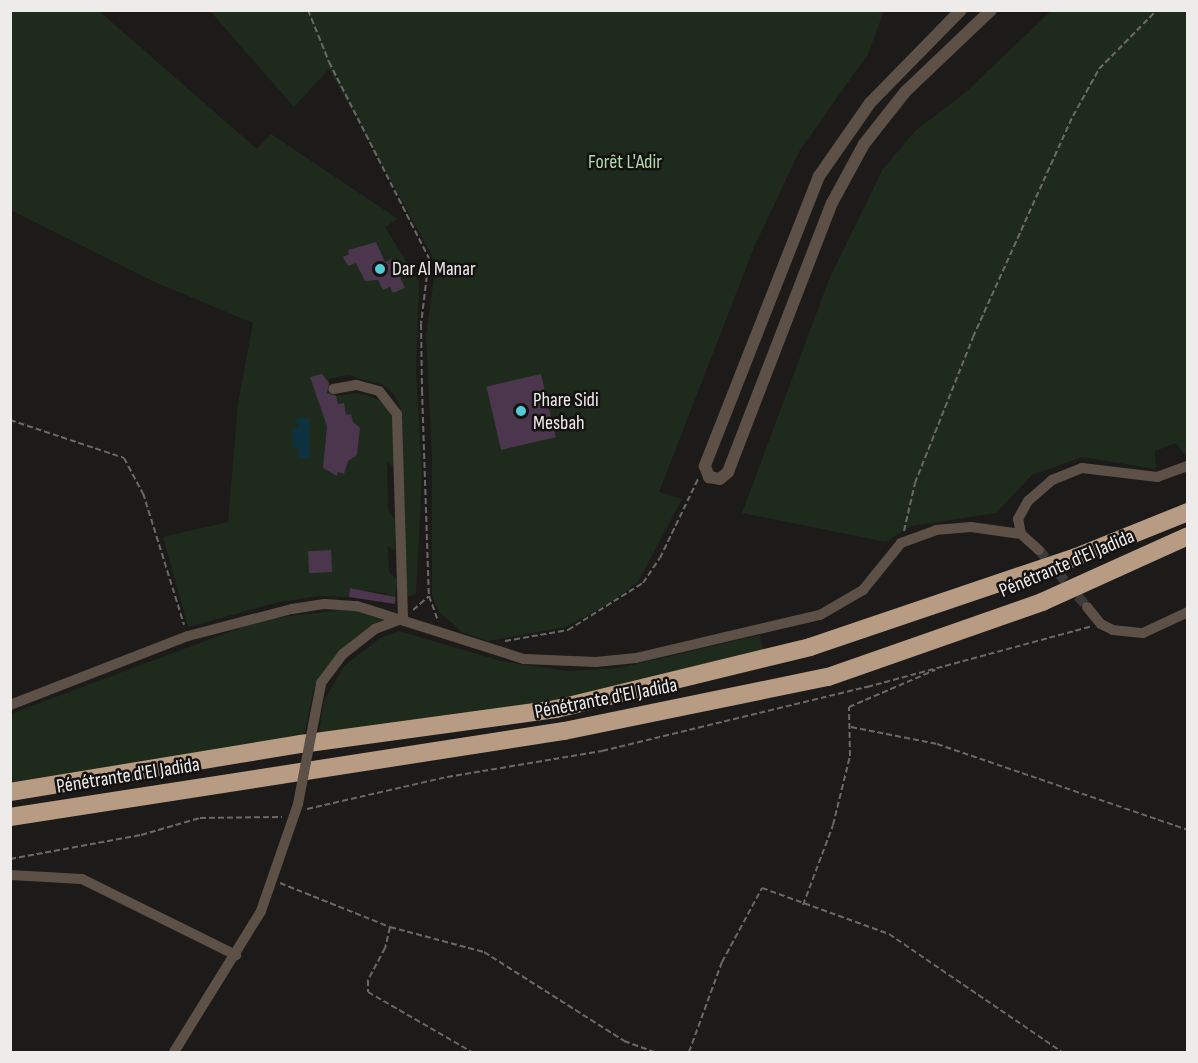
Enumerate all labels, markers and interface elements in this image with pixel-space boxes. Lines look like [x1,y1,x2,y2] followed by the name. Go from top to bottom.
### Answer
[588,150,662,174] park label: Forêt L'Adir
[392,257,476,281] place label: Dar Al Manar
[373,262,387,276] marker: Dar Al Manar
[533,388,599,435] place label: Phare Sidi Mesbah
[514,404,528,418] marker: Phare Sidi Mesbah
[996,525,1138,603] street label: Pénétrante d'El Jadida
[533,673,679,725] street label: Pénétrante d'El Jadida
[55,753,201,799] street label: Pénétrante d'El Jadida

